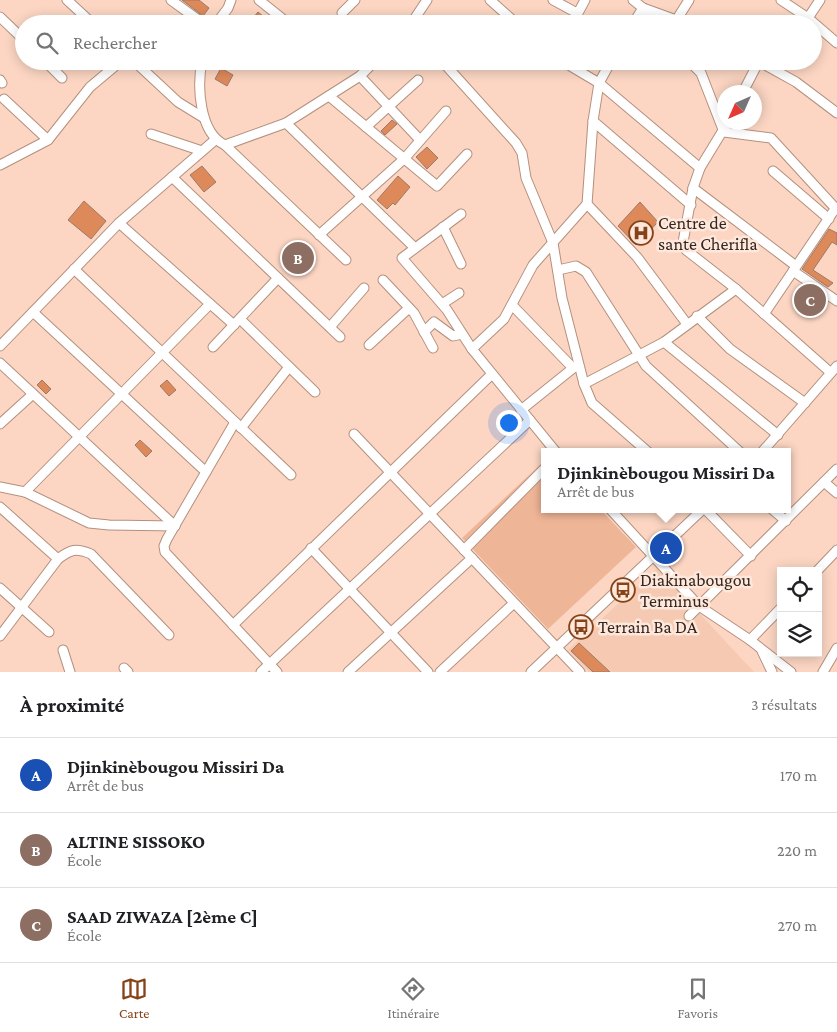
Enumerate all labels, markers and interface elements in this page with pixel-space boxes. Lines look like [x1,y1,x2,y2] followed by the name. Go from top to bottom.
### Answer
[15,15,822,70] search box
[33,29,61,57] icon: search
[73,32,157,53] text: Rechercher
[717,85,762,130] north arrow
[658,213,758,254] place label: Centre de sante Cherifla
[628,220,654,246] hospital icon: Centre de sante Cherifla
[282,239,314,277] pin: B
[794,281,826,319] pin: C
[496,410,522,436] your location
[541,448,791,513] popup
[557,462,775,483] text: Djinkinèbougou Missiri Da
[557,483,634,500] text: Arrêt de bus
[650,529,682,567] pin: A
[777,567,822,657] map controls
[777,567,822,612] button: locate
[640,570,752,611] place label: Diakinabougou Terminus
[610,577,636,603] bus stop icon: Diakinabougou Terminus
[777,612,822,657] button: layers
[568,614,594,640] bus stop icon: Terrain Ba DA
[598,617,698,637] place label: Terrain Ba DA
[20,693,124,717] text: À proximité
[751,696,817,713] text: 3 résultats
[67,756,284,777] text: Djinkinèbougou Missiri Da
[31,767,41,784] text: A
[780,767,817,784] text: 170 m
[67,777,144,794] text: Arrêt de bus
[67,831,205,852] text: ALTINE SISSOKO
[31,842,41,859] text: B
[777,842,817,859] text: 220 m
[67,852,101,869] text: École
[67,906,258,927] text: SAAD ZIWAZA [2ème C]
[31,917,41,934] text: C
[778,917,817,934] text: 270 m
[67,927,101,944] text: École
[119,975,149,1021] tab: Carte
[388,975,439,1021] tab: Itinéraire
[678,975,718,1021] tab: Favoris

